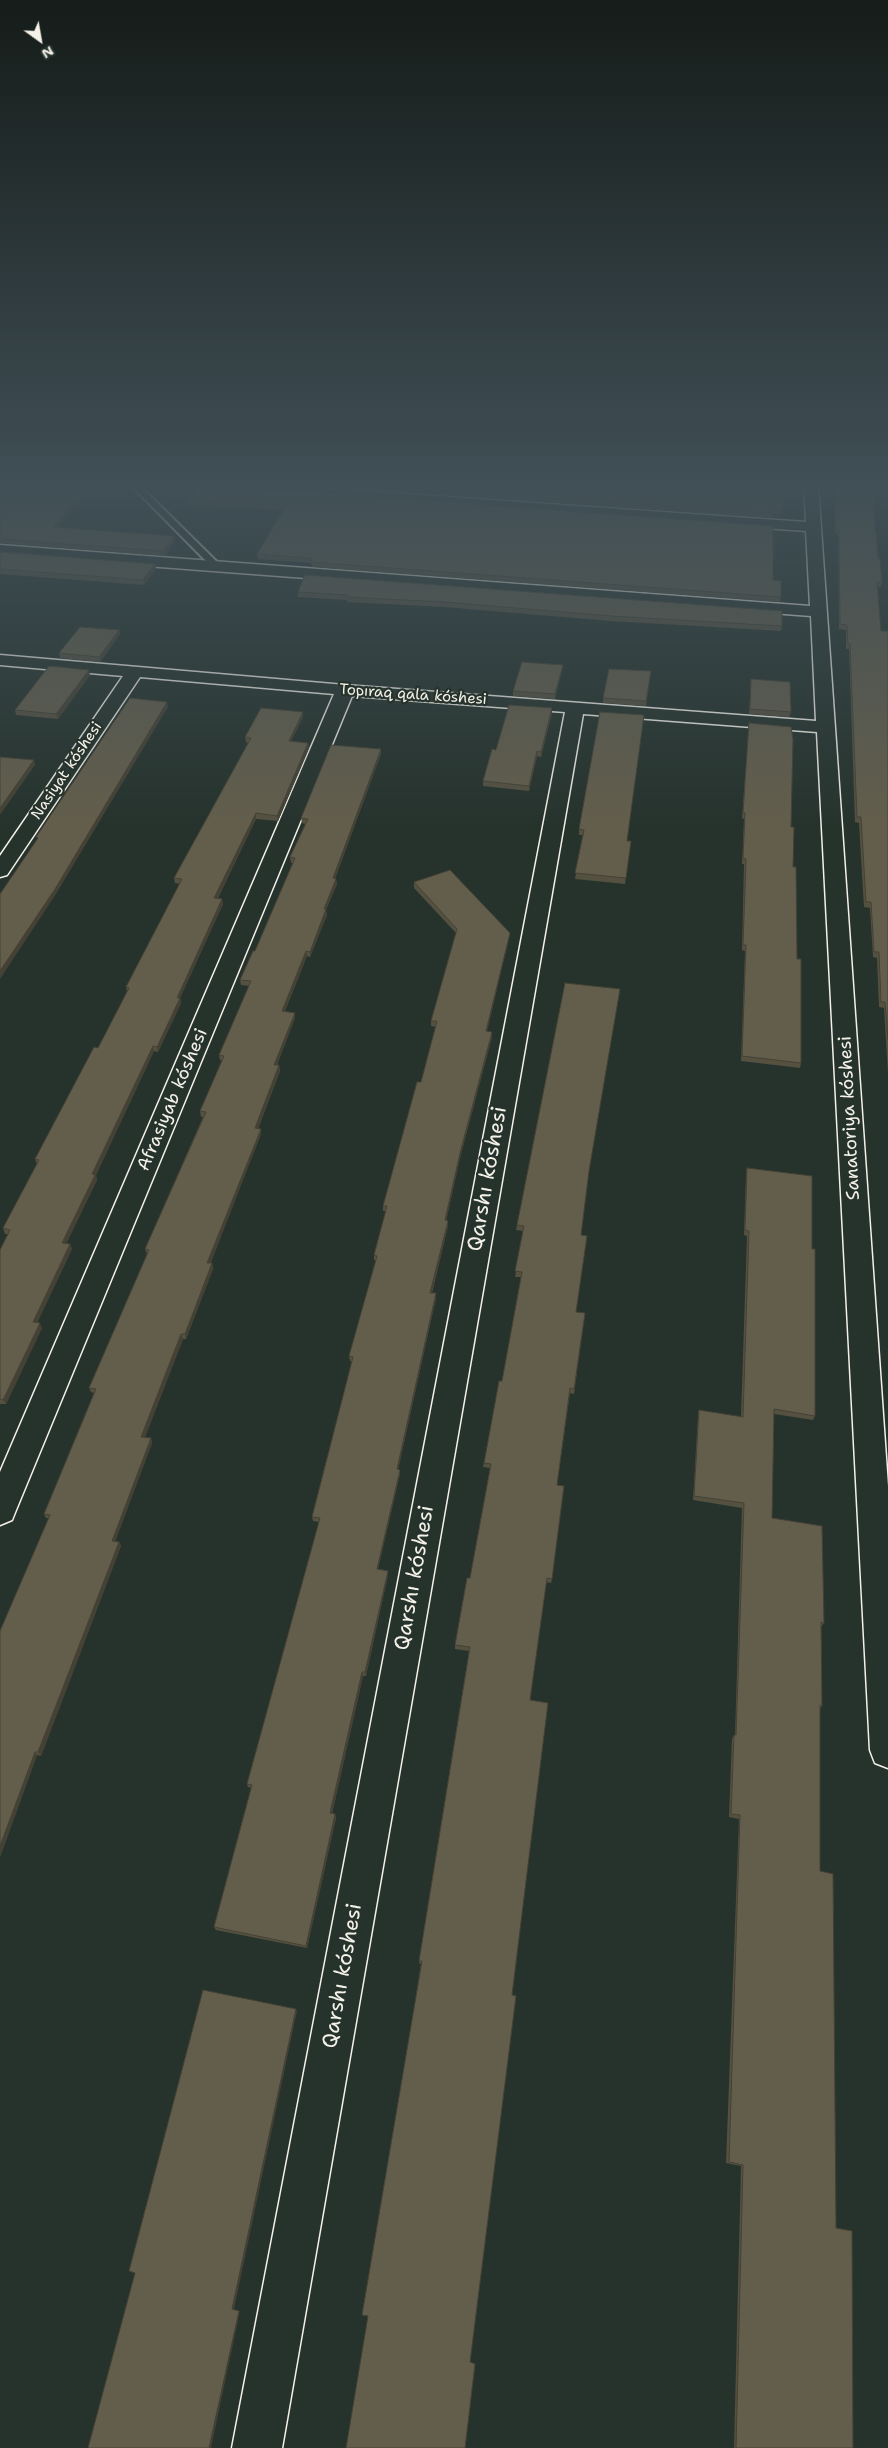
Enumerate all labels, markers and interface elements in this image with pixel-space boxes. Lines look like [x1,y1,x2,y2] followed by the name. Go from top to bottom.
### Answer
[15,15,65,65] north arrow
[38,42,57,63] text: N
[339,681,487,709] street label: Topıraq qala kóshesi
[28,719,106,823] street label: Nasiyat kóshesi
[133,1026,213,1174] street label: Afrasiyab kóshesi
[835,1035,865,1201] street label: Sanatoriya kóshesi
[463,1105,513,1253] street label: Qarshı kóshesi
[390,1504,440,1652] street label: Qarshı kóshesi
[318,1902,368,2050] street label: Qarshı kóshesi

